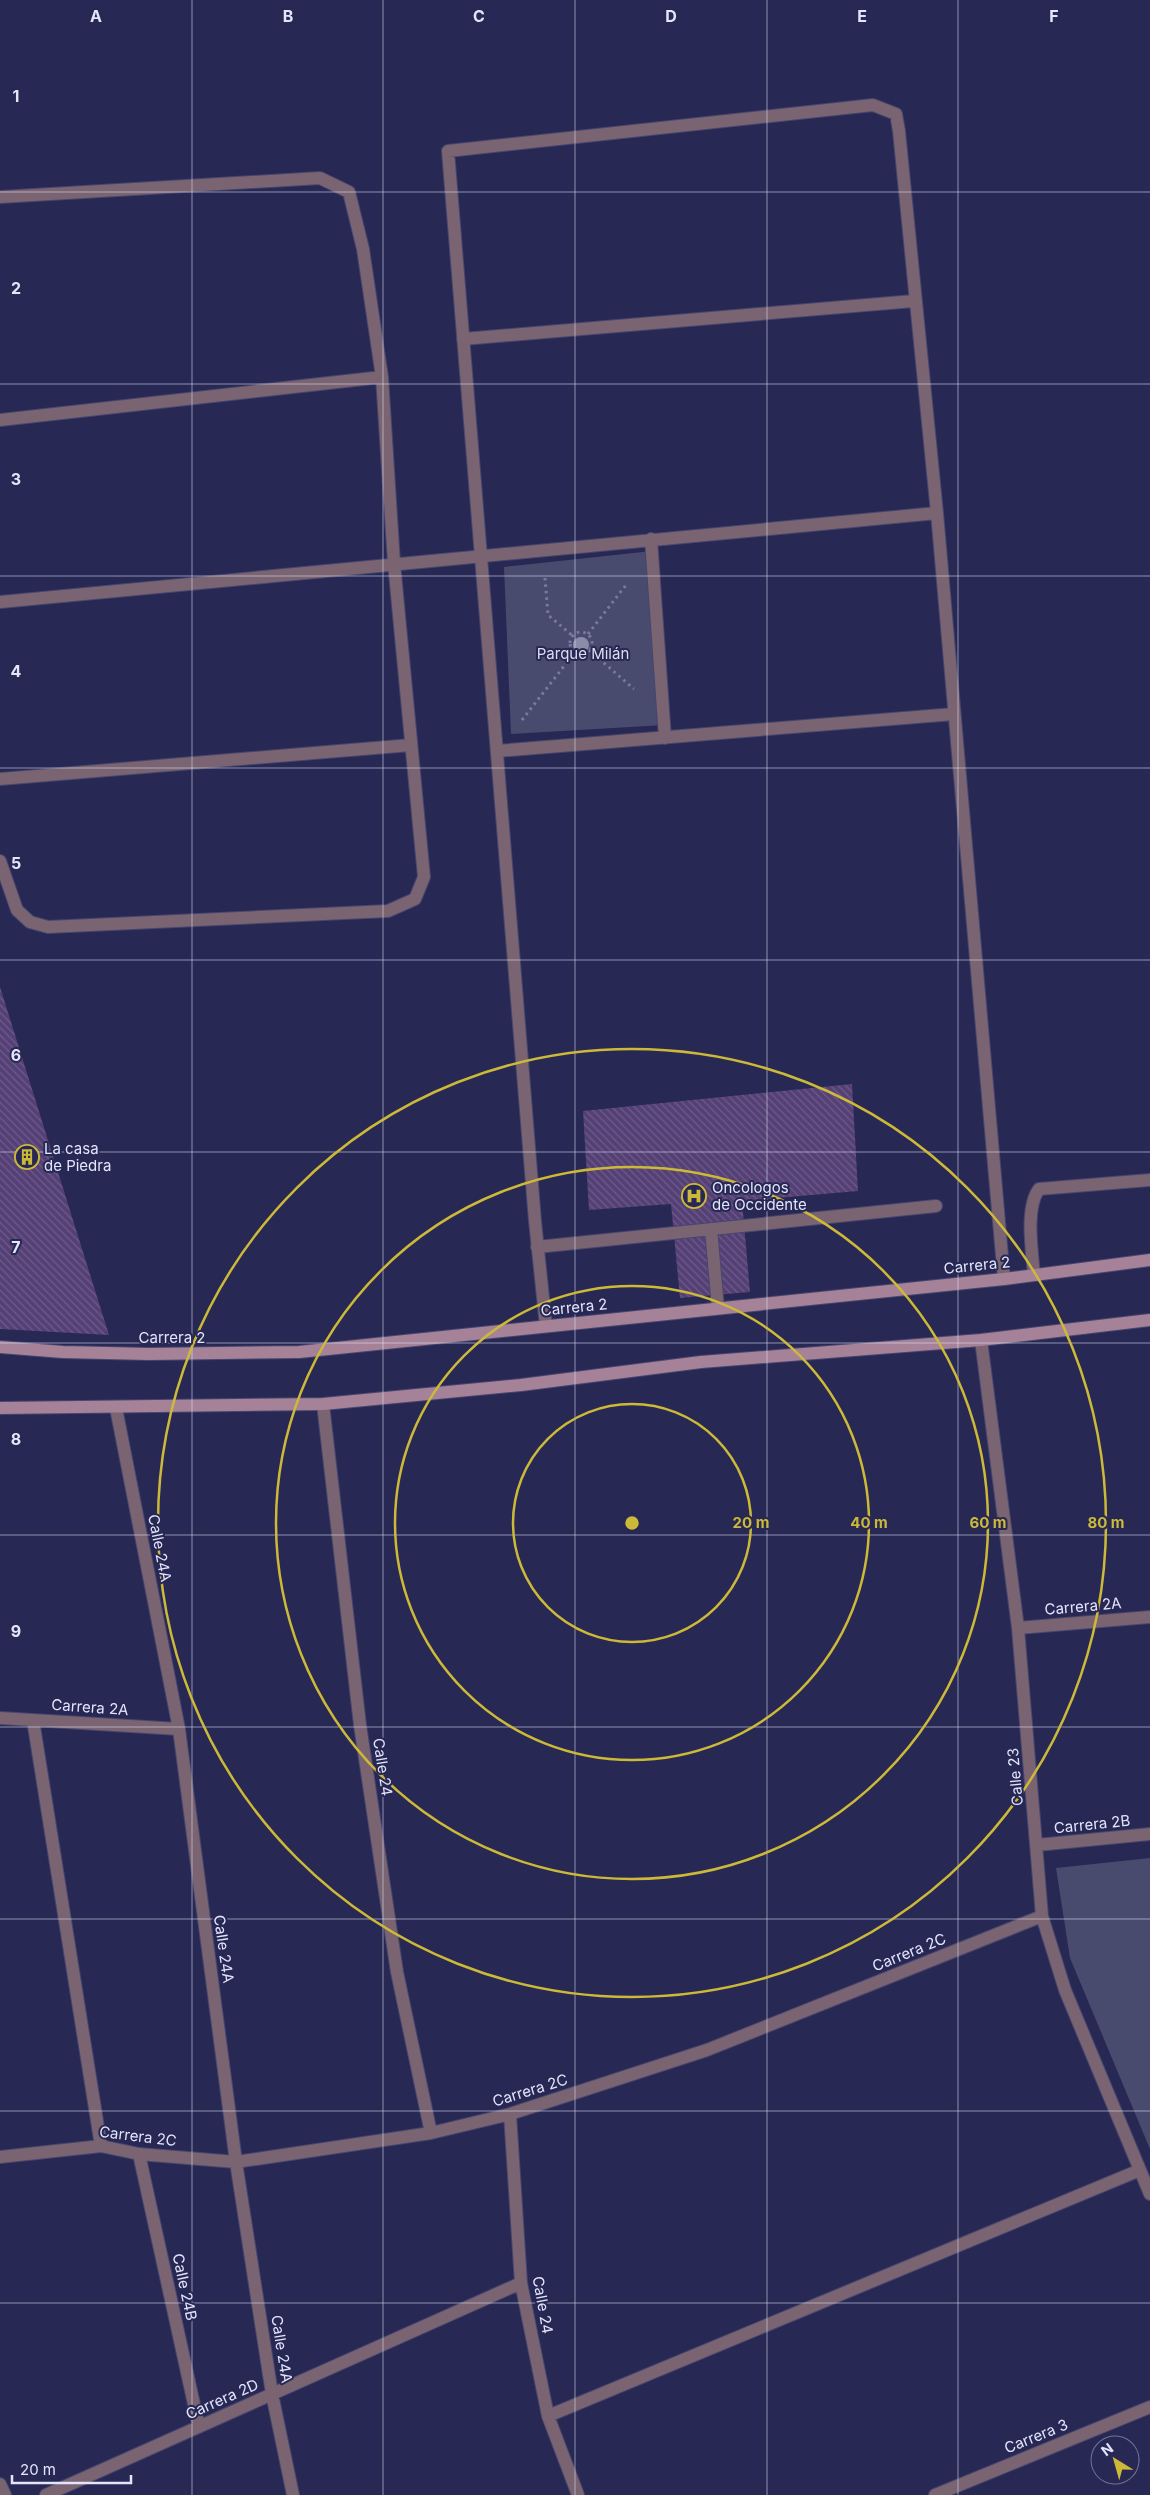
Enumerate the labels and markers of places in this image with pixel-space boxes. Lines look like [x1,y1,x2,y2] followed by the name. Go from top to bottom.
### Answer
[44,1139,111,1175] place label: La casa de Piedra
[14,1144,40,1170] building icon: La casa de Piedra
[712,1178,807,1214] place label: Oncologos de Occidente
[681,1183,707,1209] hospital icon: Oncologos de Occidente
[623,1514,641,1532] centre of rings

